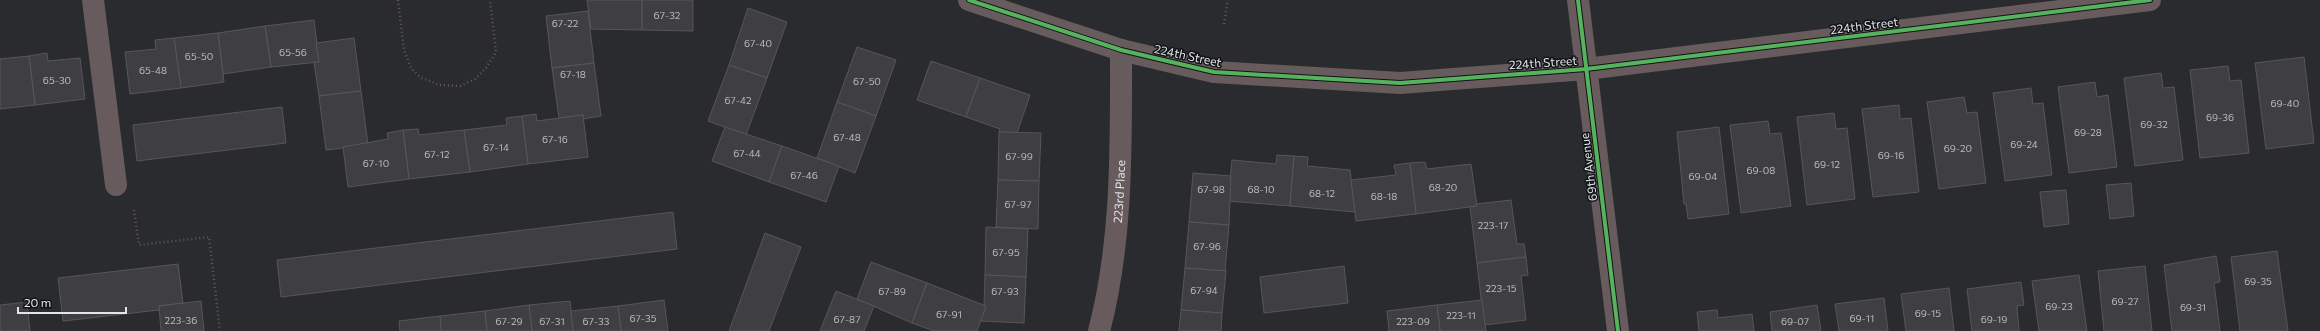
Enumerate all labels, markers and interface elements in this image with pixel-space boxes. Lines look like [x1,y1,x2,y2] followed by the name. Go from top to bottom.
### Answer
[654,9,681,21] house number: 67-32
[1829,14,1899,36] street label: 224th Street
[552,17,579,29] house number: 67-22
[744,37,772,49] house number: 67-40
[1153,41,1223,69] street label: 224th Street
[279,46,307,58] house number: 65-56
[185,50,213,62] house number: 65-50
[1508,53,1578,71] street label: 224th Street
[139,64,167,76] house number: 65-48
[560,68,586,80] house number: 67-18
[43,74,71,86] house number: 65-30
[853,75,881,87] house number: 67-50
[725,94,752,106] house number: 67-42
[2271,97,2299,109] house number: 69-40
[2206,111,2234,123] house number: 69-36
[2140,118,2168,130] house number: 69-32
[2074,126,2102,138] house number: 69-28
[833,131,861,143] house number: 67-48
[1577,132,1599,202] street label: 69th Avenue
[542,133,568,145] house number: 67-16
[2010,138,2038,150] house number: 69-24
[483,141,509,153] house number: 67-14
[1944,142,1972,154] house number: 69-20
[733,147,761,159] house number: 67-44
[424,148,450,160] house number: 67-12
[1878,149,1904,161] house number: 69-16
[1005,150,1033,162] house number: 67-99
[363,157,389,169] house number: 67-10
[1814,158,1840,170] house number: 69-12
[1110,160,1127,224] street label: 223rd Place
[1747,164,1775,176] house number: 69-08
[790,169,818,181] house number: 67-46
[1689,170,1717,182] house number: 69-04
[1429,181,1457,193] house number: 68-20
[1197,183,1225,195] house number: 67-98
[1247,183,1275,195] house number: 68-10
[1309,187,1336,199] house number: 68-12
[1371,190,1397,202] house number: 68-18
[1005,198,1031,210] house number: 67-97
[1478,219,1508,231] house number: 223-17
[1193,240,1221,252] house number: 67-96
[992,246,1020,258] house number: 67-95
[2244,275,2272,287] house number: 69-35
[1485,282,1517,294] house number: 223-15
[1190,284,1218,296] house number: 67-94
[878,285,906,297] house number: 67-89
[991,285,1019,297] house number: 67-93
[18,289,126,315] scale bar
[24,295,51,309] text: 20 m
[2111,295,2139,307] house number: 69-27
[2045,300,2073,312] house number: 69-23
[2180,301,2206,313] house number: 69-31
[1915,307,1941,319] house number: 69-15
[936,308,962,320] house number: 67-91
[1446,309,1476,321] house number: 223-11
[630,312,657,324] house number: 67-35
[1850,312,1874,324] house number: 69-11
[834,313,860,325] house number: 67-87
[1981,313,2007,325] house number: 69-19
[165,314,197,326] house number: 223-36
[495,315,523,327] house number: 67-29
[539,315,565,327] house number: 67-31
[583,315,610,327] house number: 67-33
[1396,315,1430,327] house number: 223-09
[1781,315,1809,327] house number: 69-07

